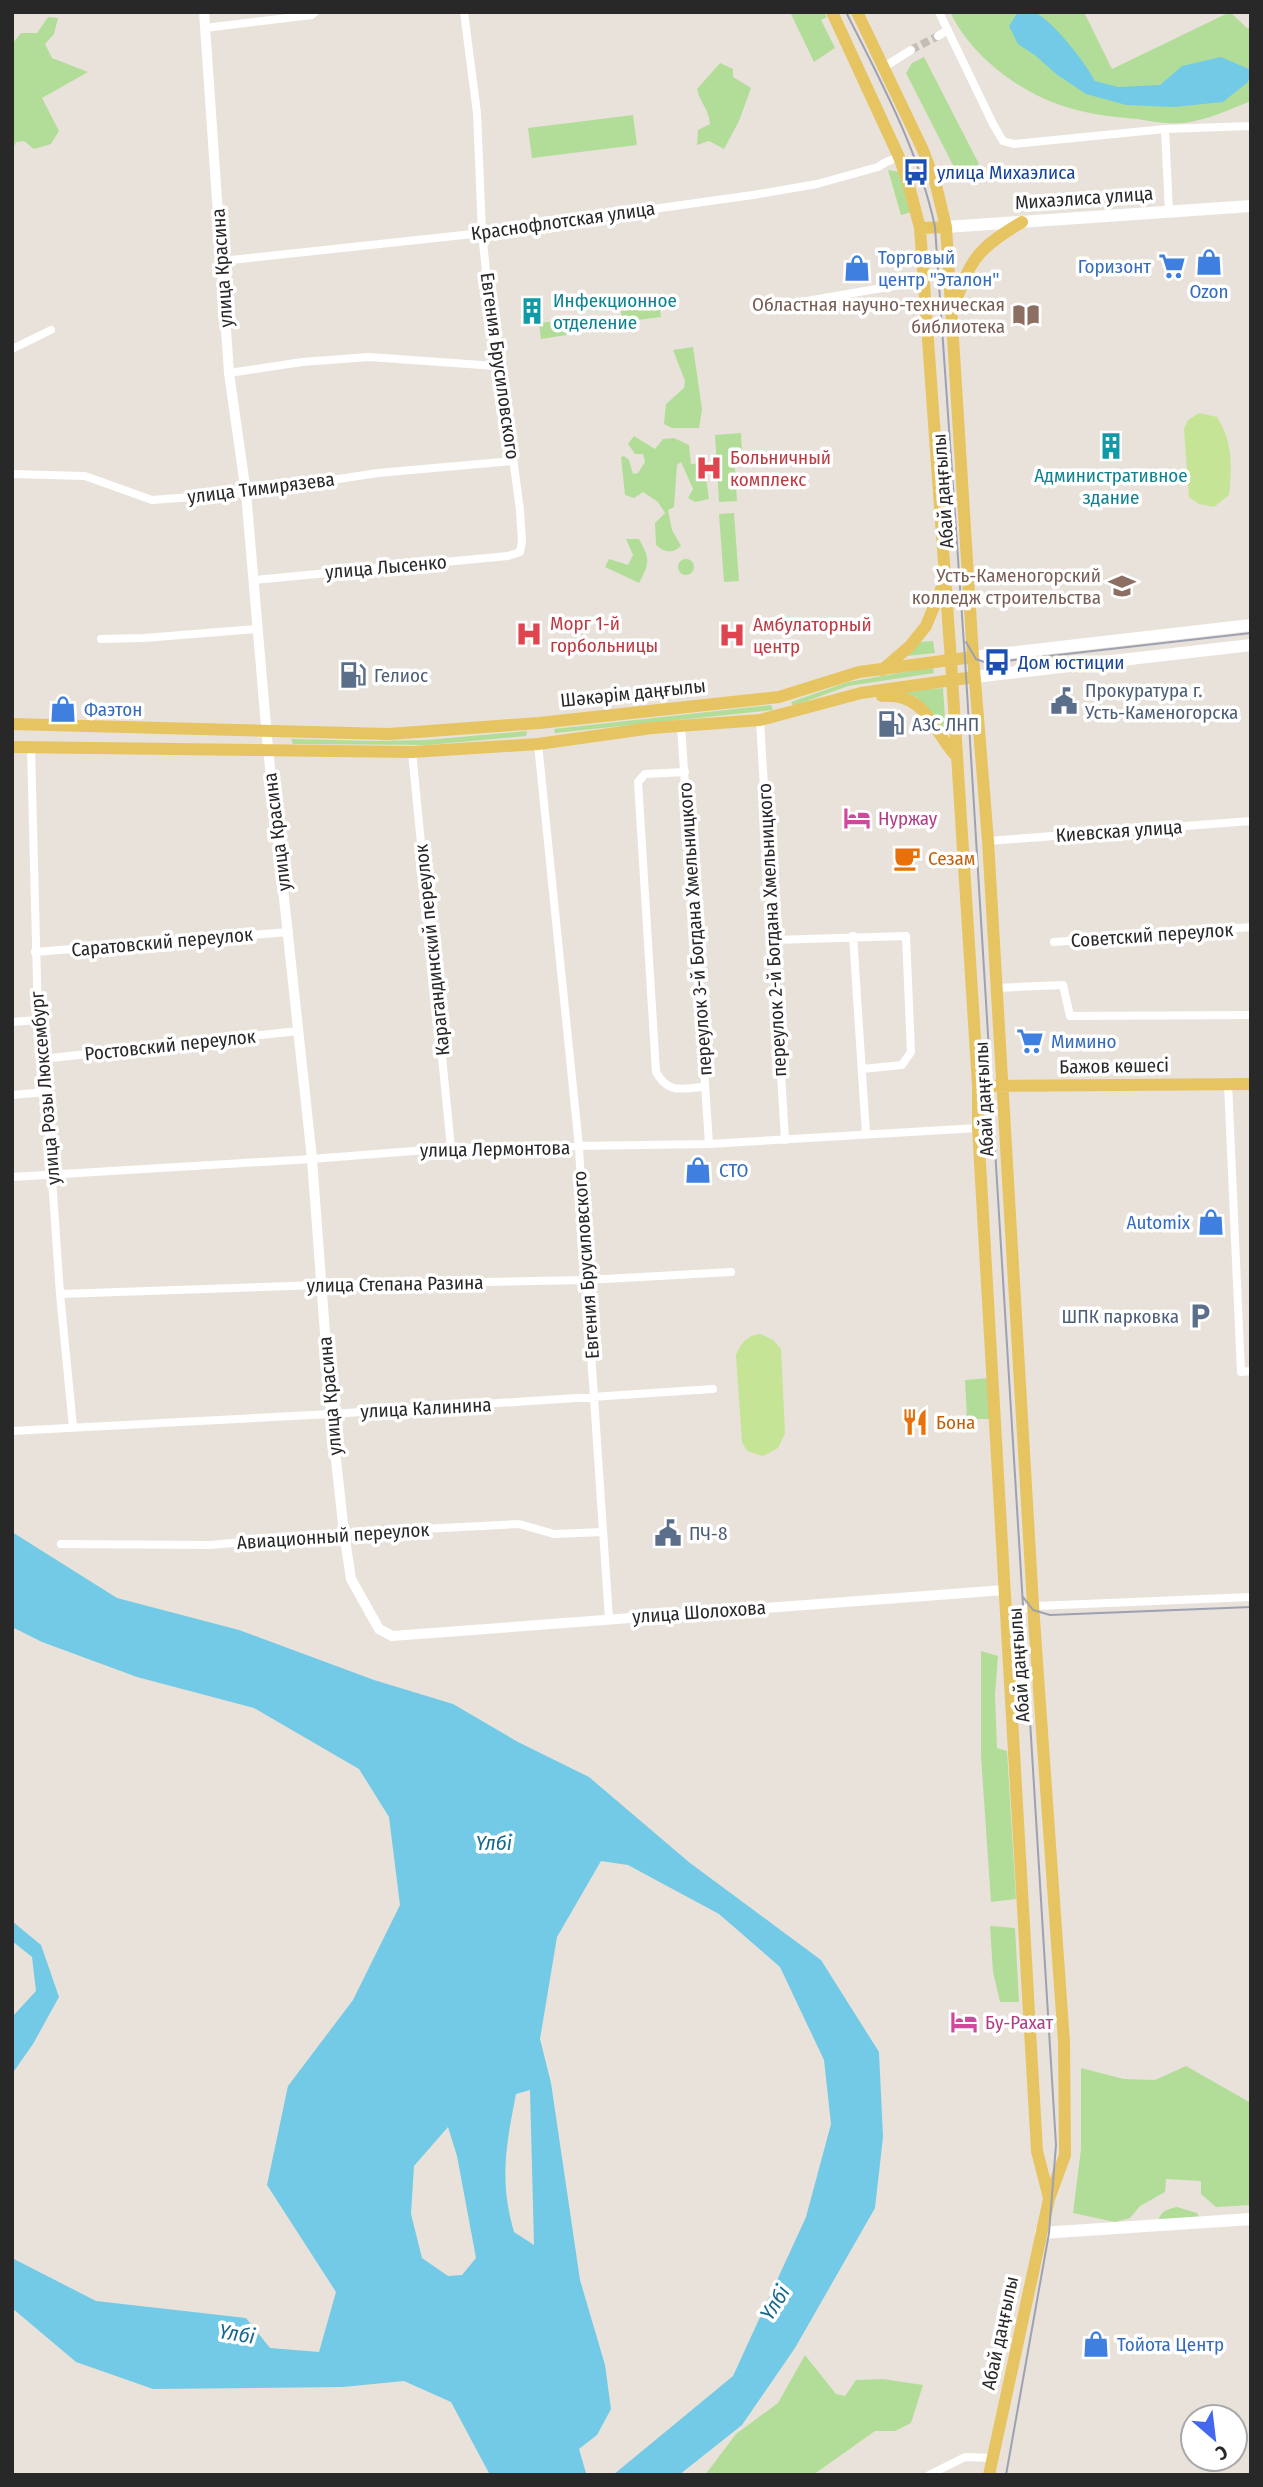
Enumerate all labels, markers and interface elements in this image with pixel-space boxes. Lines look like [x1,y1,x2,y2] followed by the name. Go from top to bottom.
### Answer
[901,157,931,187] bus stop icon: улица Михаэлиса
[937,161,1075,184] place label: улица Михаэлиса
[1014,182,1154,214] street label: Михаэлиса улица
[470,197,656,245] street label: Краснофлотская улица
[206,208,238,328] street label: улица Красина
[878,246,999,291] place label: Торговый центр "Эталон"
[1194,247,1224,277] shop icon: Ozon
[1157,251,1187,281] supermarket icon: Горизонт
[842,253,872,283] shop icon: Торговый центр "Эталон"
[1078,255,1151,278] place label: Горизонт
[475,271,525,461] street label: Евгения Брусиловского
[1189,280,1229,303] place label: Ozon
[553,289,677,334] place label: Инфекционное отделение
[752,293,1005,338] place label: Областная научно-техническая библиотека
[517,296,547,326] building icon: Инфекционное отделение
[1011,300,1041,330] library icon: Областная научно-техническая библиотека
[1096,431,1126,461] building icon: Административное здание
[928,433,958,549] street label: Абай даңғылы
[730,446,831,491] place label: Больничный комплекс
[694,453,724,483] hospital icon: Больничный комплекс
[1034,464,1188,509] place label: Административное здание
[186,468,336,508] street label: улица Тимирязева
[324,550,448,584] street label: улица Лысенко
[912,564,1101,609] place label: Усть-Каменогорский колледж строительства
[1107,571,1137,601] school or university icon: Усть-Каменогорский колледж строительства
[550,612,658,657] place label: Морг 1-й горбольницы
[753,613,872,658] place label: Амбулаторный центр
[514,619,544,649] hospital icon: Морг 1-й горбольницы
[717,620,747,650] hospital icon: Амбулаторный центр
[982,647,1012,677] bus stop icon: Дом юстиции
[1017,651,1125,674] place label: Дом юстиции
[338,660,368,690] fuel station icon: Гелиос
[374,664,428,687] place label: Гелиос
[559,674,707,712] street label: Шәкәрім даңғылы
[1084,679,1238,724] place label: Прокуратура г. Усть-Каменогорска
[1049,686,1079,716] public building icon: Прокуратура г. Усть-Каменогорска
[48,694,78,724] shop icon: Фаэтон
[84,698,142,721] place label: Фаэтон
[876,709,906,739] fuel station icon: АЗС ЛНП
[912,713,979,736] place label: АЗС ЛНП
[258,771,296,893] street label: улица Красина
[673,781,717,1077] street label: переулок 3-й Богдана Хмельницкого
[753,783,791,1077] street label: переулок 2-й Богдана Хмельницкого
[842,803,872,833] hotel icon: Нуржау
[878,807,938,830] place label: Нуржау
[1055,815,1183,847] street label: Киевская улица
[409,843,455,1057] street label: Карагандинский переулок
[892,843,922,873] cafe icon: Сезам
[928,847,975,870] place label: Сезам
[1070,918,1234,952] street label: Советский переулок
[70,923,254,961] street label: Саратовский переулок
[25,990,65,1186] street label: улица Розы Люксембург
[83,1025,257,1065] street label: Ростовский переулок
[1015,1026,1045,1056] supermarket icon: Мимино
[1051,1030,1117,1053] place label: Мимино
[969,1041,999,1157] street label: Абай даңғылы
[1059,1054,1169,1078] street label: Бажов көшесі
[420,1136,570,1162] street label: улица Лермонтова
[683,1155,713,1185] shop icon: СТО
[719,1159,749,1182] place label: СТО
[568,1170,604,1360] street label: Евгения Брусиловского
[1196,1207,1226,1237] shop icon: Automix
[1126,1211,1191,1234] place label: Automix
[306,1271,484,1297] street label: улица Степана Разина
[1185,1301,1215,1331] parking icon: ШПК парковка
[1062,1305,1179,1328] place label: ШПК парковка
[313,1336,347,1456] street label: улица Красина
[360,1393,492,1423] street label: улица Калинина
[900,1407,930,1437] restaurant icon: Бона
[936,1411,975,1434] place label: Бона
[236,1518,430,1554] street label: Авиационный переулок
[653,1518,683,1548] public building icon: ПЧ-8
[689,1522,727,1545] place label: ПЧ-8
[631,1596,767,1628] street label: улица Шолохова
[1004,1607,1034,1723] street label: Абай даңғылы
[476,1830,513,1856] water label: Үлбі
[949,2007,979,2037] hotel icon: Бу-Рахат
[985,2011,1053,2034] place label: Бу-Рахат
[977,2274,1023,2392] street label: Абай даңғылы
[754,2280,796,2325] water label: Үлбі
[217,2318,258,2350] water label: Үлбі
[1081,2329,1111,2359] shop icon: Тойота Центр
[1117,2333,1224,2356] place label: Тойота Центр
[1179,2403,1249,2473] north arrow
[1212,2440,1232,2465] text: С

